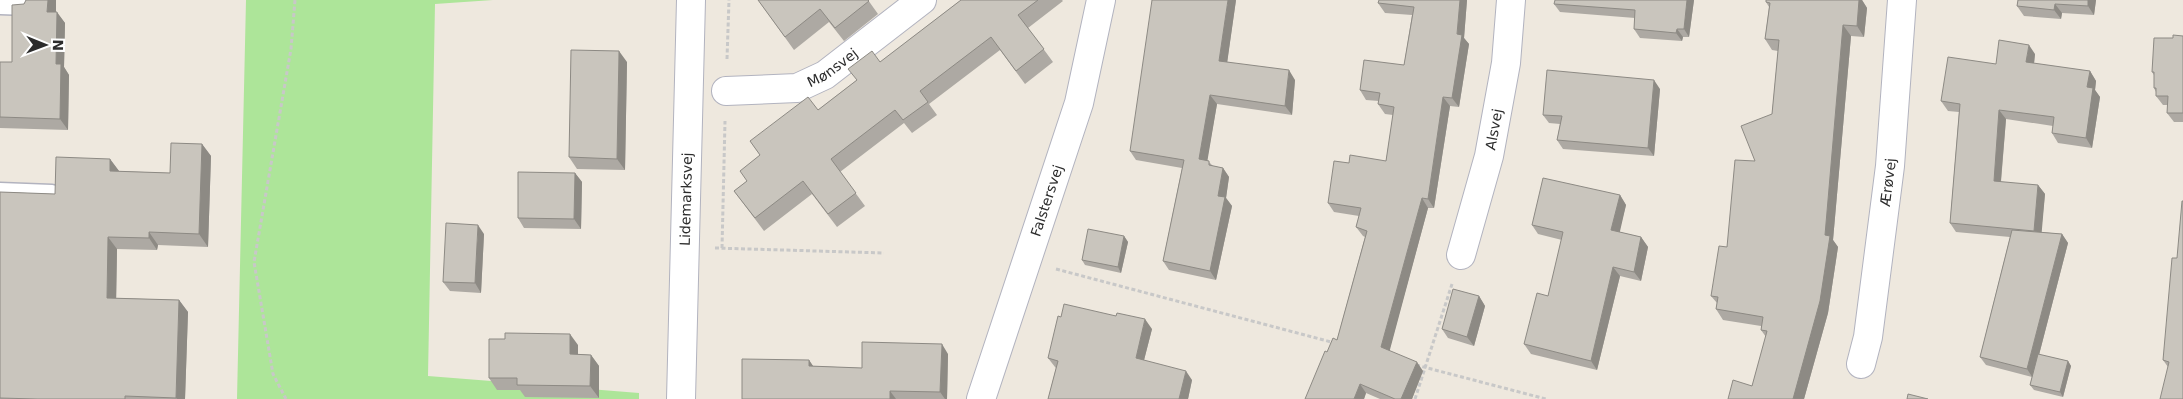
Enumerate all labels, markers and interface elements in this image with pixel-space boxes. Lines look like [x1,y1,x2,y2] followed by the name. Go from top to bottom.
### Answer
[20,20,70,70] north arrow
[50,39,66,51] text: N
[805,45,861,90] street label: Mønsvej
[1482,107,1505,151] street label: Alsvej
[677,152,695,246] street label: Lidemarksvej
[1877,157,1899,207] street label: Ærøvej
[1027,163,1066,238] street label: Falstersvej

